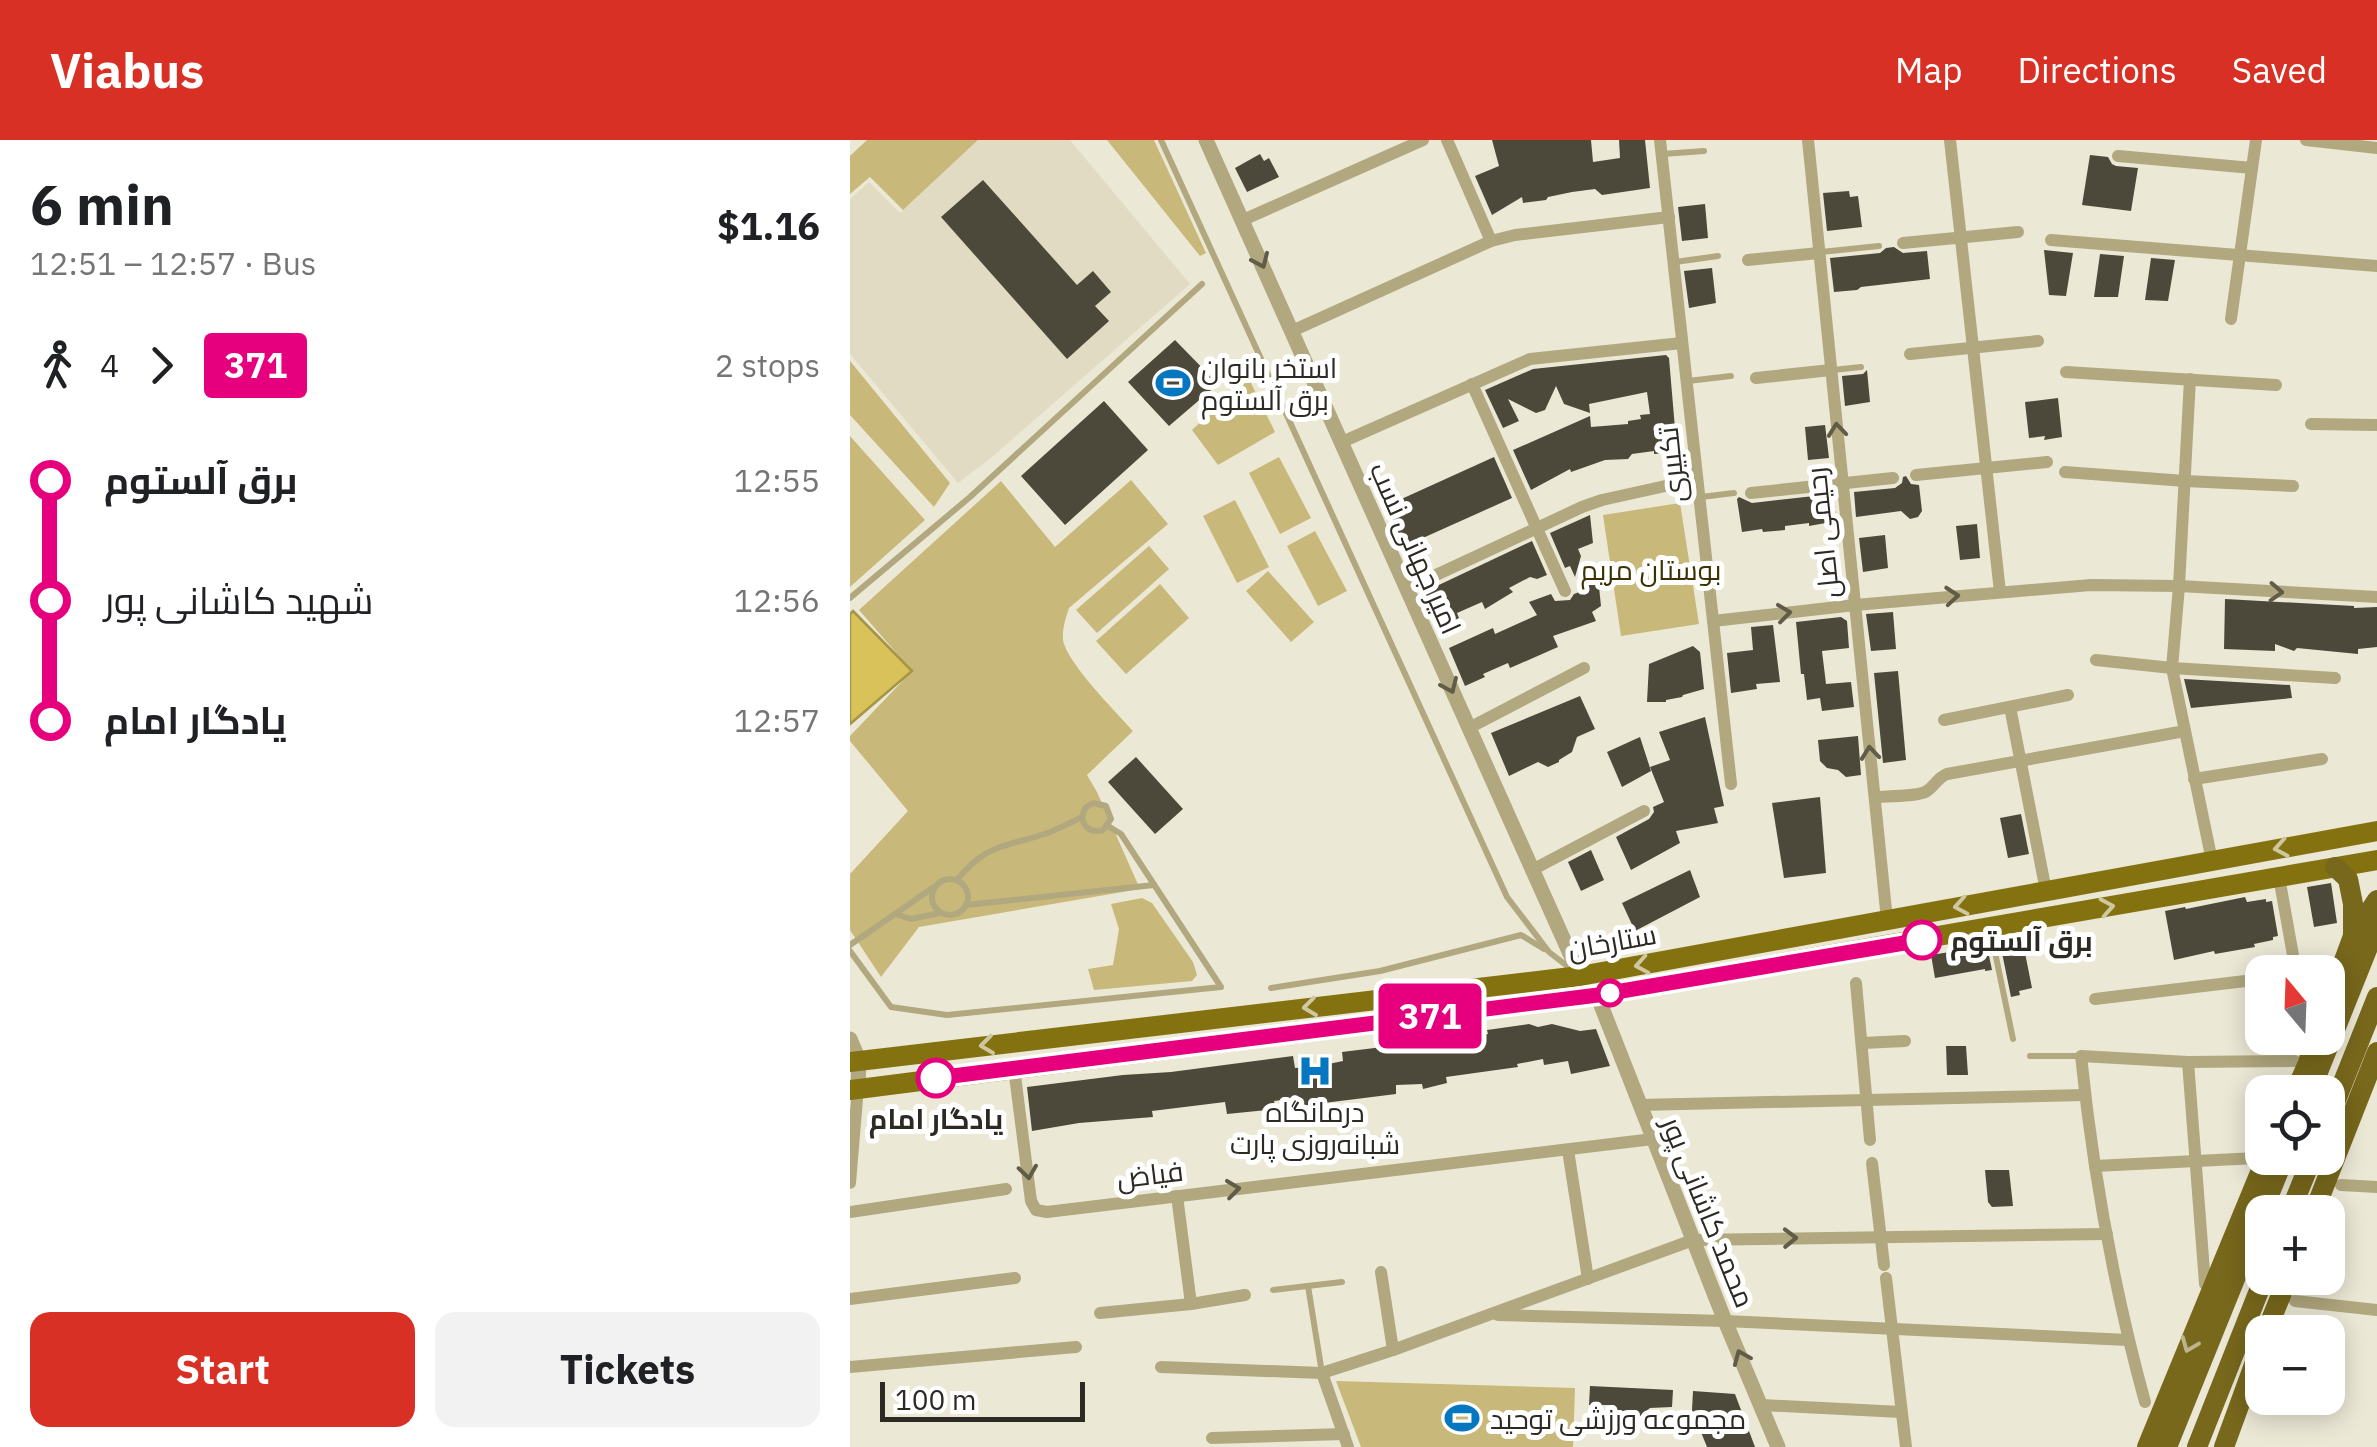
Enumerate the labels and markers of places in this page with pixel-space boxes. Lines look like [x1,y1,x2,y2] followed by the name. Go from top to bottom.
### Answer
[1201,349,1337,420] place label: استخر بانوان برق آلستوم
[1154,364,1192,402] sports icon: استخر بانوان برق آلستوم
[1903,921,1941,959] marker: برق آلستوم
[1950,922,2093,961] place label: برق آلستوم
[1597,980,1623,1006] unlabelled marker
[1296,1052,1334,1090] hospital icon: درمانگاه شبانه‌روزی پارت
[917,1059,955,1097] marker: یادگار امام
[1230,1093,1400,1163] place label: درمانگاه شبانه‌روزی پارت
[869,1100,1003,1139] place label: یادگار امام
[1443,1399,1481,1437] sports icon: مجموعه ورزشی توحید
[1490,1400,1746,1437] place label: مجموعه ورزشی توحید

